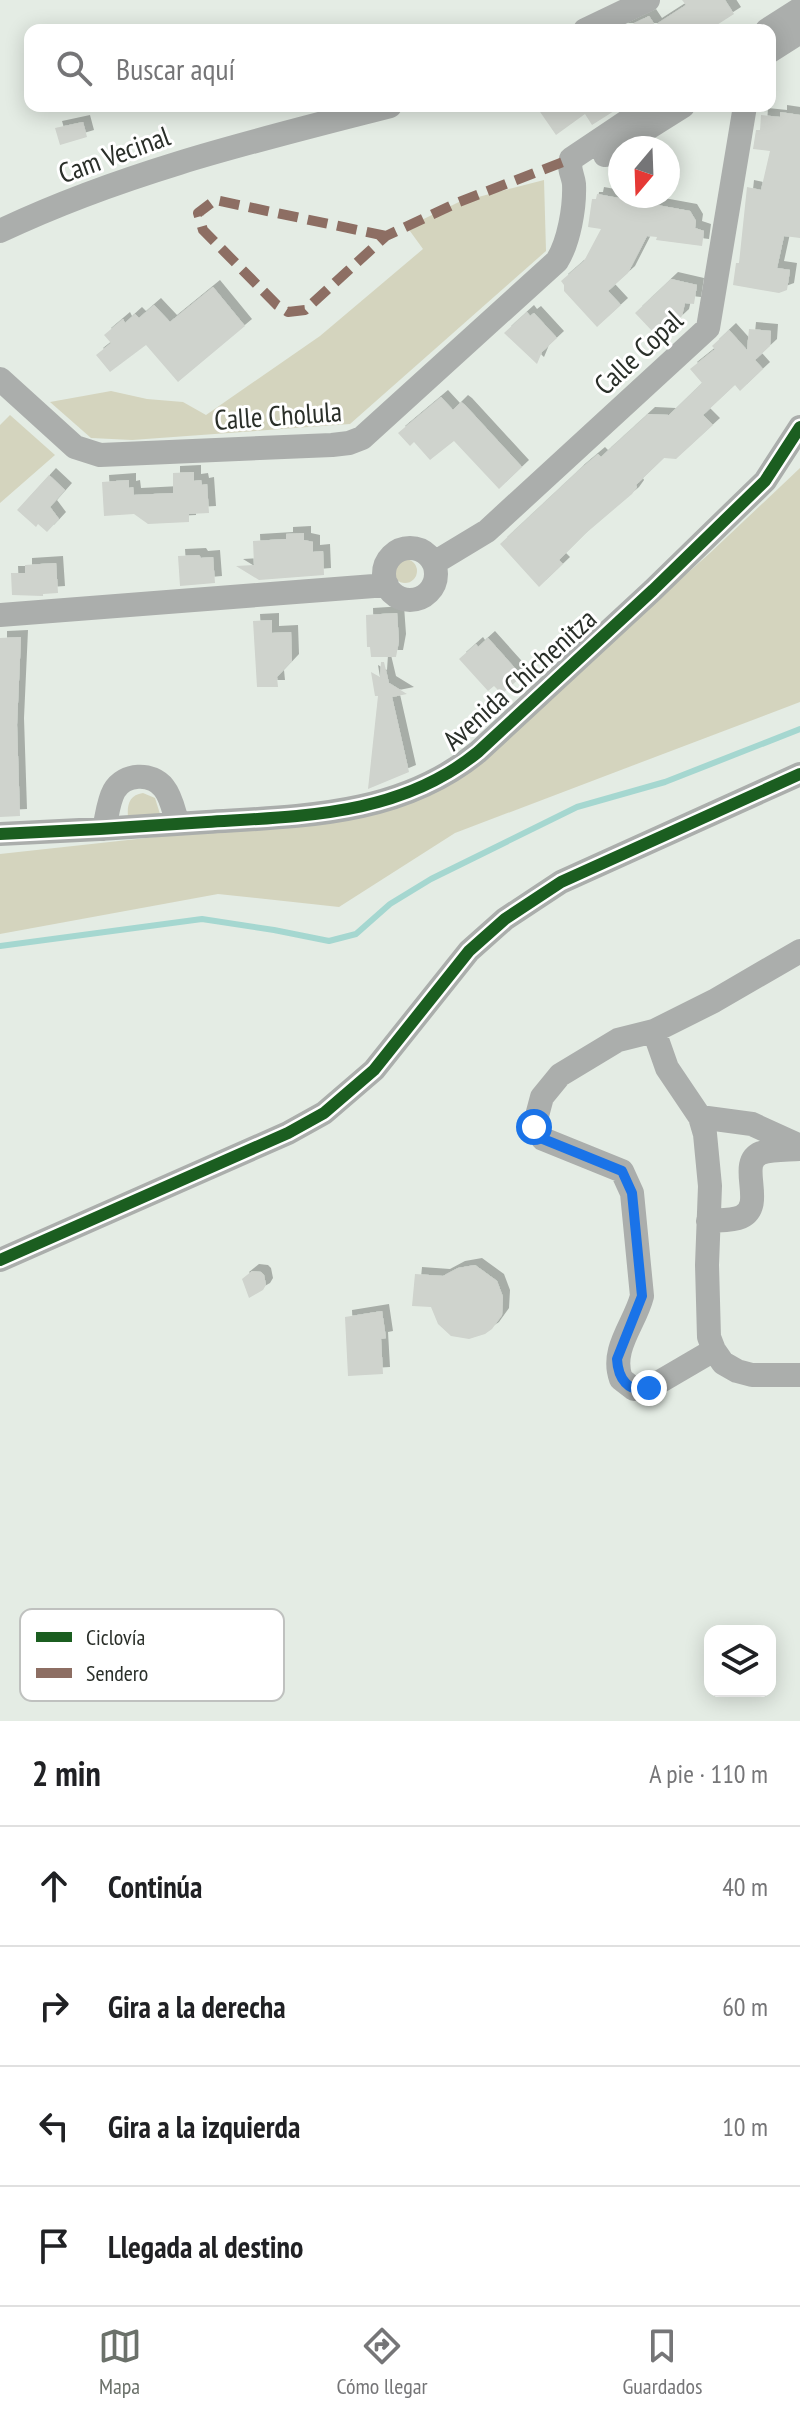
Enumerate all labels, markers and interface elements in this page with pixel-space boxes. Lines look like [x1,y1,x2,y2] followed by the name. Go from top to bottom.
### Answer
[24,24,776,112] search box
[52,46,96,90] icon: search
[116,49,235,88] text: Buscar aquí
[53,117,175,191] street label: Cam Vecinal
[608,136,680,208] north arrow
[586,301,691,402] street label: Calle Copal
[213,392,343,438] street label: Calle Cholula
[434,600,604,758] street label: Avenida Chichenitza
[516,1109,552,1145] route start
[631,1370,667,1406] route end
[20,1609,284,1701] legend
[86,1623,145,1651] text: Ciclovía
[704,1625,776,1697] map controls
[704,1625,776,1697] button: layers
[86,1659,148,1687] text: Sendero
[32,1751,101,1795] text: 2 min
[649,1757,768,1790] text: A pie · 110 m
[32,1864,76,1908] icon: ahead
[108,1867,202,1906] text: Continúa
[722,1870,768,1903] text: 40 m
[32,1984,76,2028] icon: right
[108,1987,286,2026] text: Gira a la derecha
[722,1990,768,2023] text: 60 m
[32,2104,76,2148] icon: left
[108,2107,300,2146] text: Gira a la izquierda
[722,2110,768,2143] text: 10 m
[32,2224,76,2268] icon: arrive
[108,2227,303,2266] text: Llegada al destino
[98,2324,142,2400] tab: Mapa
[337,2324,427,2400] tab: Cómo llegar
[622,2324,702,2400] tab: Guardados

